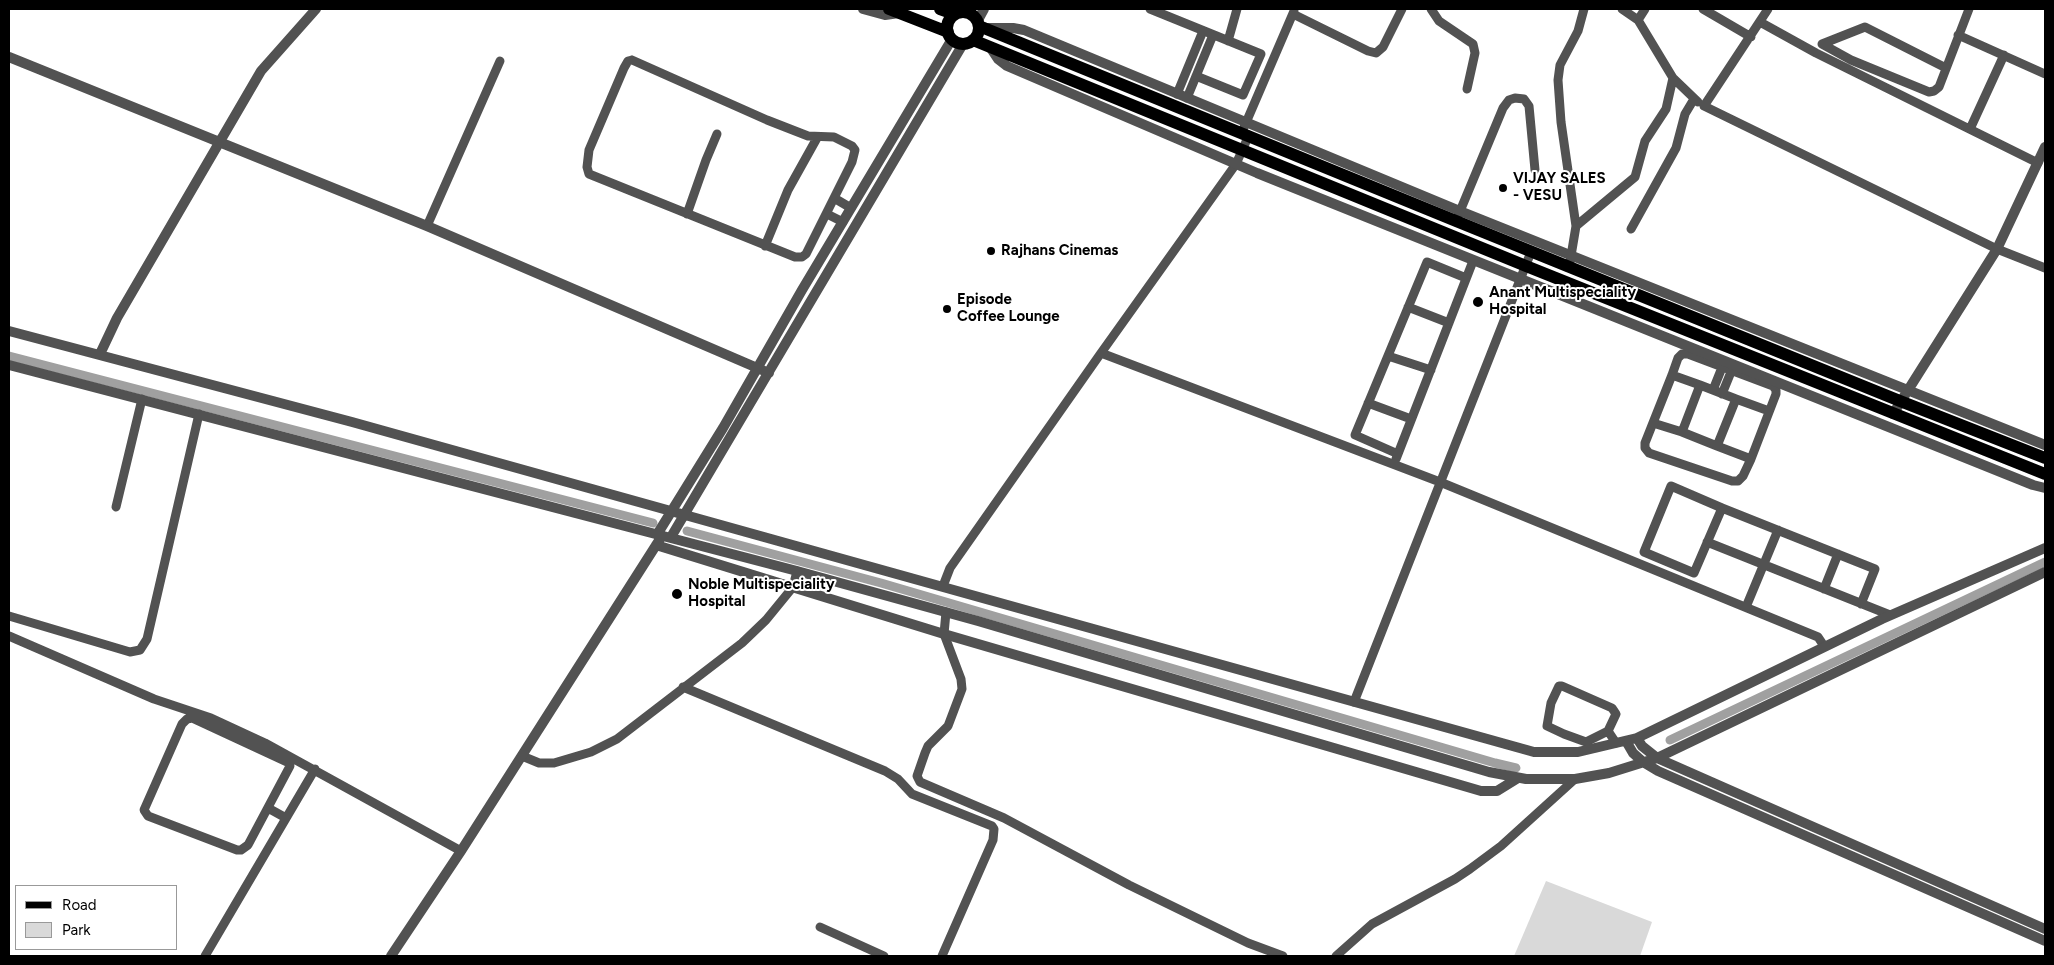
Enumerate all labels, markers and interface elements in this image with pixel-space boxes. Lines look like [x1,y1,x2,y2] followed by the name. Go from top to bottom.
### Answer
[1513,170,1606,205] place label: VIJAY SALES - VESU
[1497,182,1509,194] marker: VIJAY SALES - VESU
[1001,242,1118,260] place label: Rajhans Cinemas
[985,245,997,257] marker: Rajhans Cinemas
[1489,284,1636,319] place label: Anant Multispeciality Hospital
[957,291,1060,326] place label: Episode Coffee Lounge
[1471,295,1485,309] marker: Anant Multispeciality Hospital
[941,303,953,315] marker: Episode Coffee Lounge
[688,576,835,611] place label: Noble Multispeciality Hospital
[670,587,684,601] marker: Noble Multispeciality Hospital
[15,885,178,950] legend
[62,896,97,914] text: Road
[62,921,91,939] text: Park

